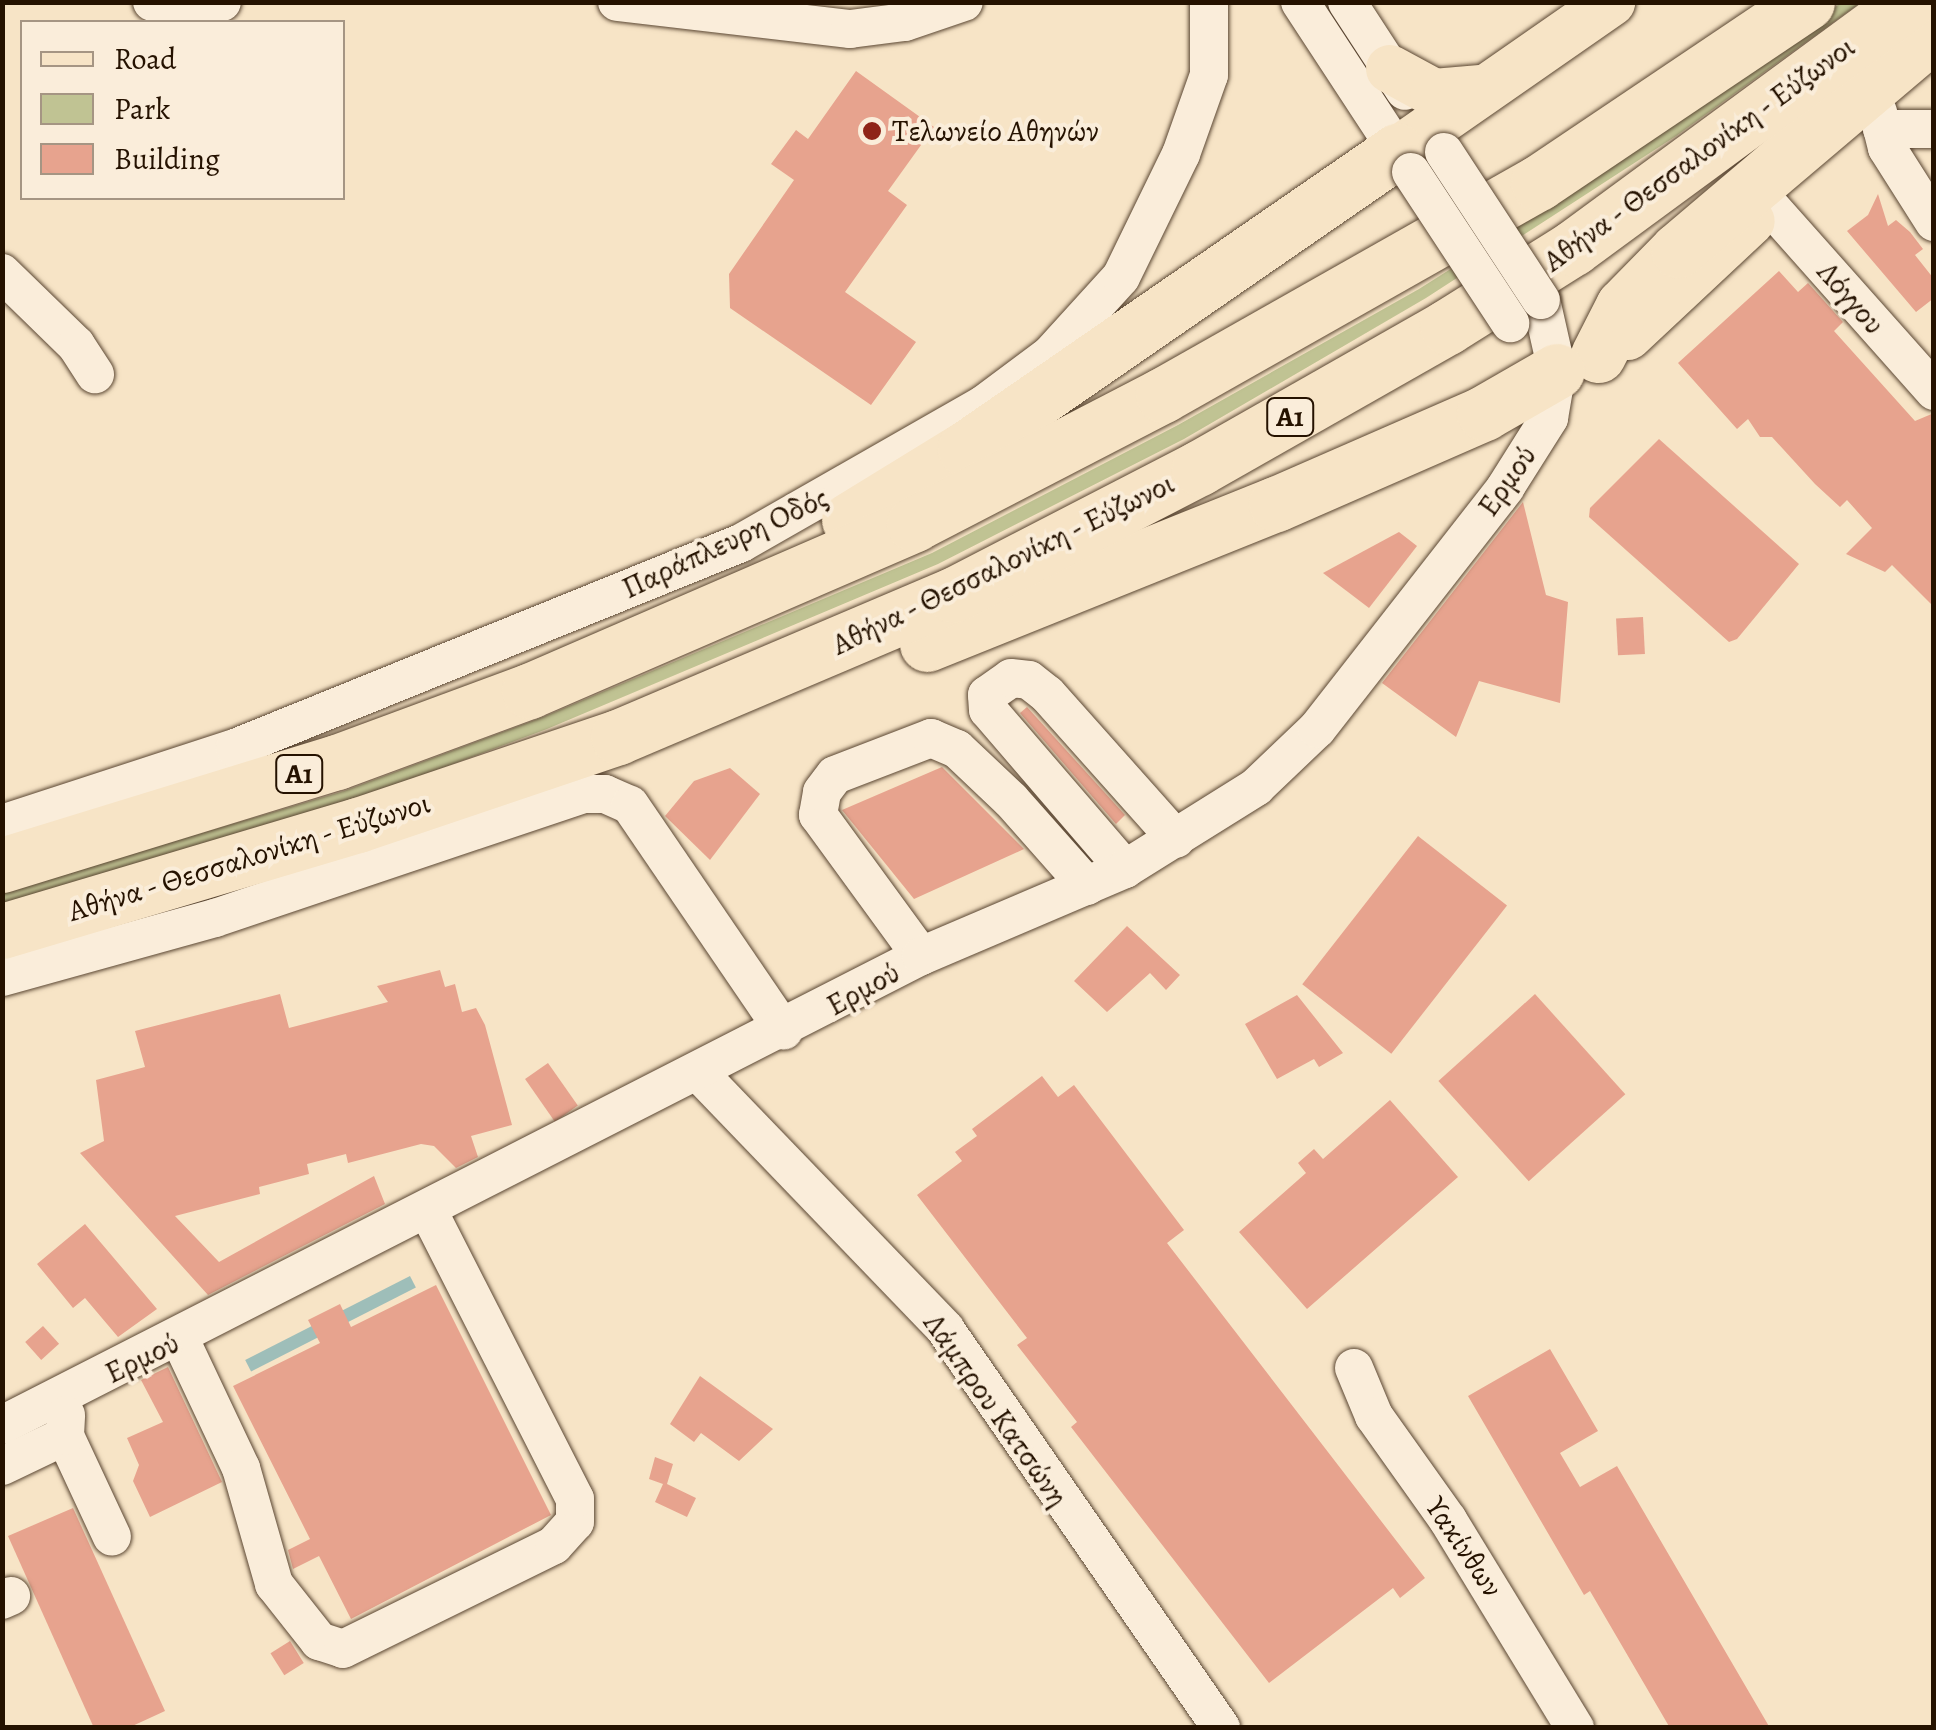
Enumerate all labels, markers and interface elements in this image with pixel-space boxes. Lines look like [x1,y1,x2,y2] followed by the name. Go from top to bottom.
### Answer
[20,20,345,200] legend
[1535,28,1863,280] street label: Αθήνα - Θεσσαλονίκη - Εύζωνοι
[114,39,176,79] text: Road
[114,89,170,129] text: Park
[892,113,1099,149] place label: Τελωνείο Αθηνών
[861,120,883,142] marker: Τελωνείο Αθηνών
[114,139,220,179] text: Building
[1810,254,1892,342] street label: Λόγγου
[1265,394,1315,440] road number: Α1
[1470,439,1544,523] street label: Ερμού
[825,465,1181,663] street label: Αθήνα - Θεσσαλονίκη - Εύζωνοι
[616,480,834,606] street label: Παράπλευρη Οδός
[274,751,324,797] road number: Α1
[63,784,435,930] street label: Αθήνα - Θεσσαλονίκη - Εύζωνοι
[820,954,906,1024] street label: Ερμού
[916,1306,1076,1514] street label: Λάμπρου Κατσώνη
[99,1325,185,1391] street label: Ερμού
[1418,1490,1510,1604] street label: Υακίνθων

